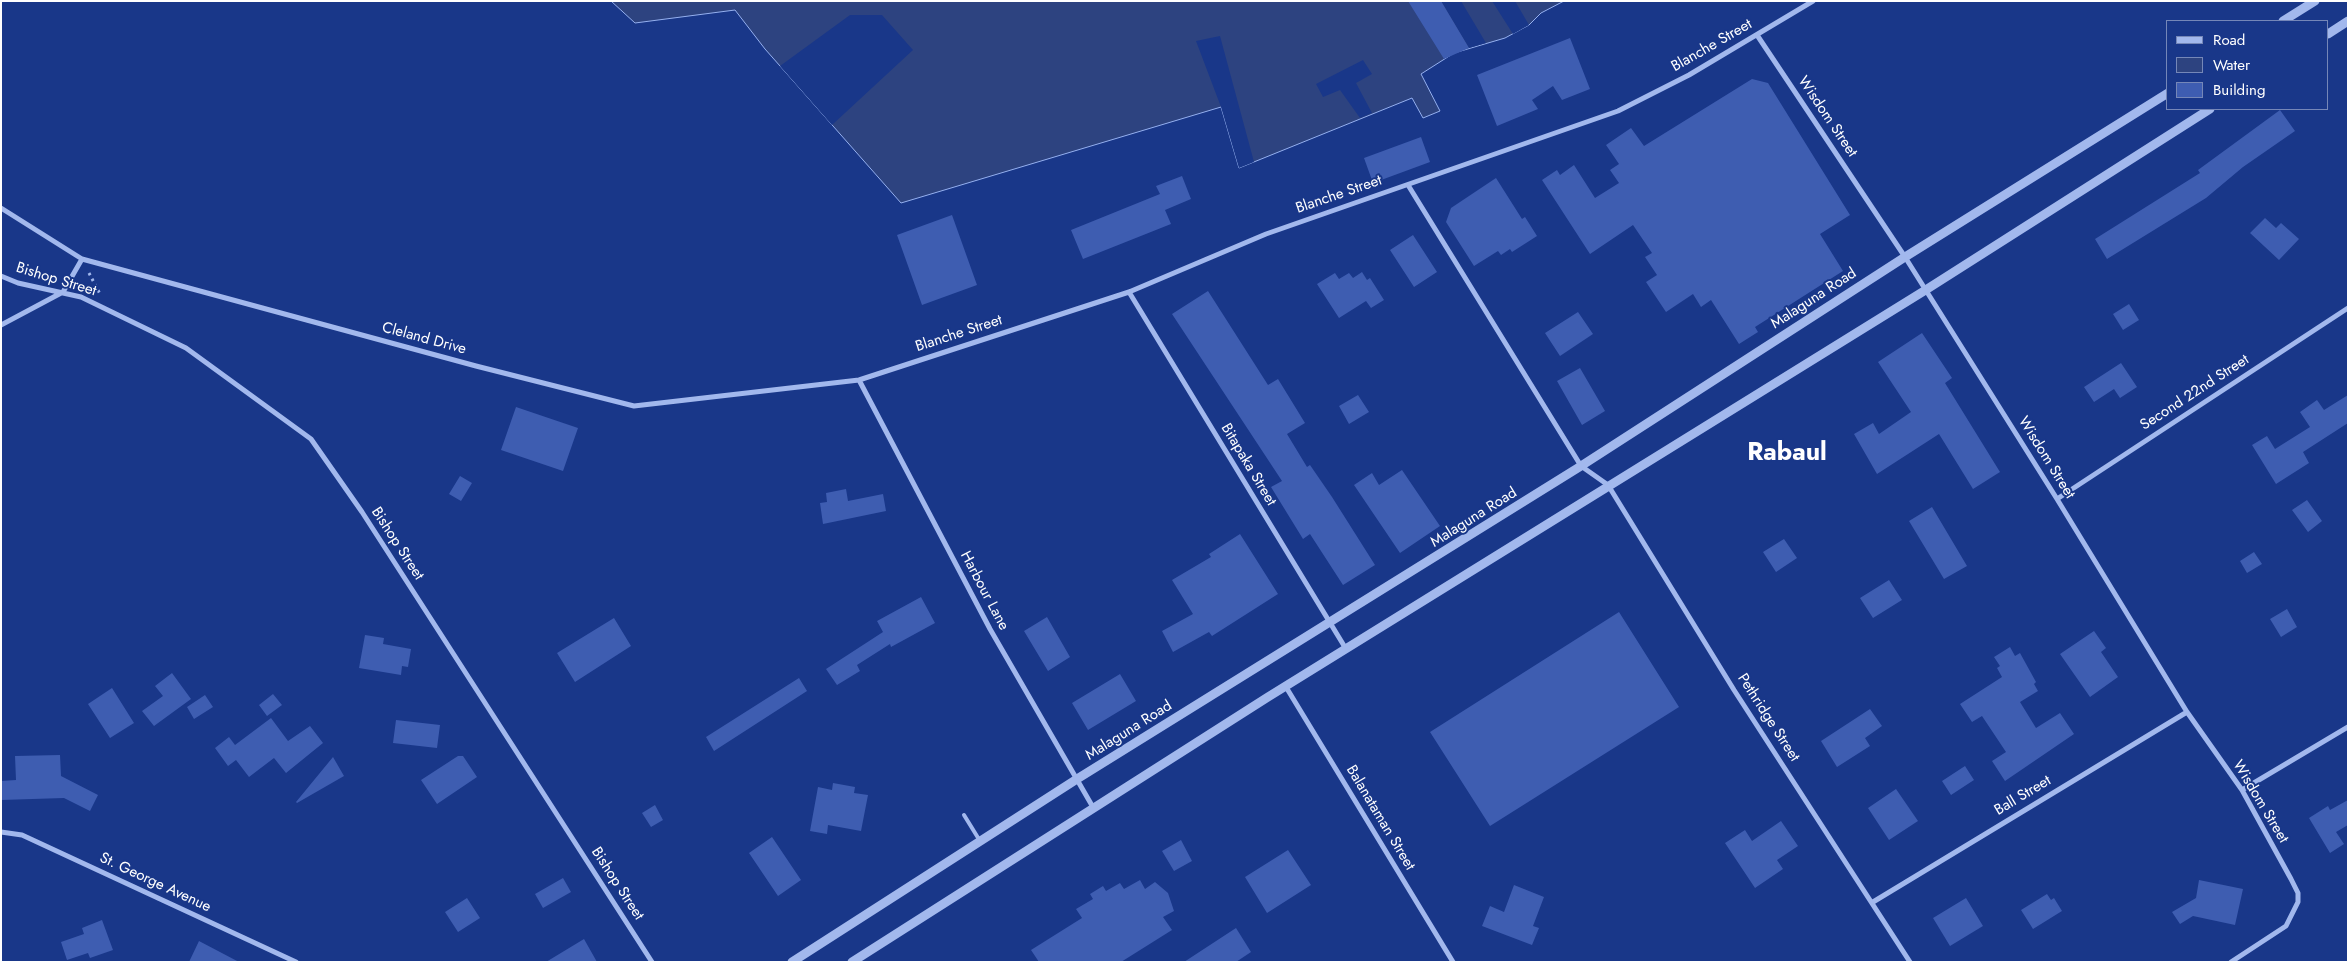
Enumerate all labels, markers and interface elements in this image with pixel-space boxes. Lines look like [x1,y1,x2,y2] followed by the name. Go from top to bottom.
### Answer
[1669,16,1755,76] street label: Blanche Street
[2166,20,2329,110] legend
[2213,29,2245,51] text: Road
[2213,54,2250,76] text: Water
[1793,73,1861,161] street label: Wisdom Street
[2213,79,2265,101] text: Building
[1294,172,1384,218] street label: Blanche Street
[14,259,98,301] street label: Bishop Street
[1768,265,1860,333] street label: Malaguna Road
[913,312,1005,356] street label: Blanche Street
[380,319,468,359] street label: Cleland Drive
[2137,351,2253,435] street label: Second 22nd Street
[2014,414,2078,502] street label: Wisdom Street
[1216,421,1280,509] street label: Bitapaka Street
[1747,439,1827,469] district label: Rabaul
[1428,484,1520,552] street label: Malaguna Road
[367,504,427,584] street label: Bishop Street
[956,548,1012,634] street label: Harbour Lane
[1733,671,1803,765] street label: Pethridge Street
[1083,697,1175,765] street label: Malaguna Road
[2228,757,2292,847] street label: Wisdom Street
[1342,762,1418,874] street label: Balanataman Street
[1991,772,2055,820] street label: Ball Street
[587,844,647,924] street label: Bishop Street
[96,849,214,917] street label: St. George Avenue

